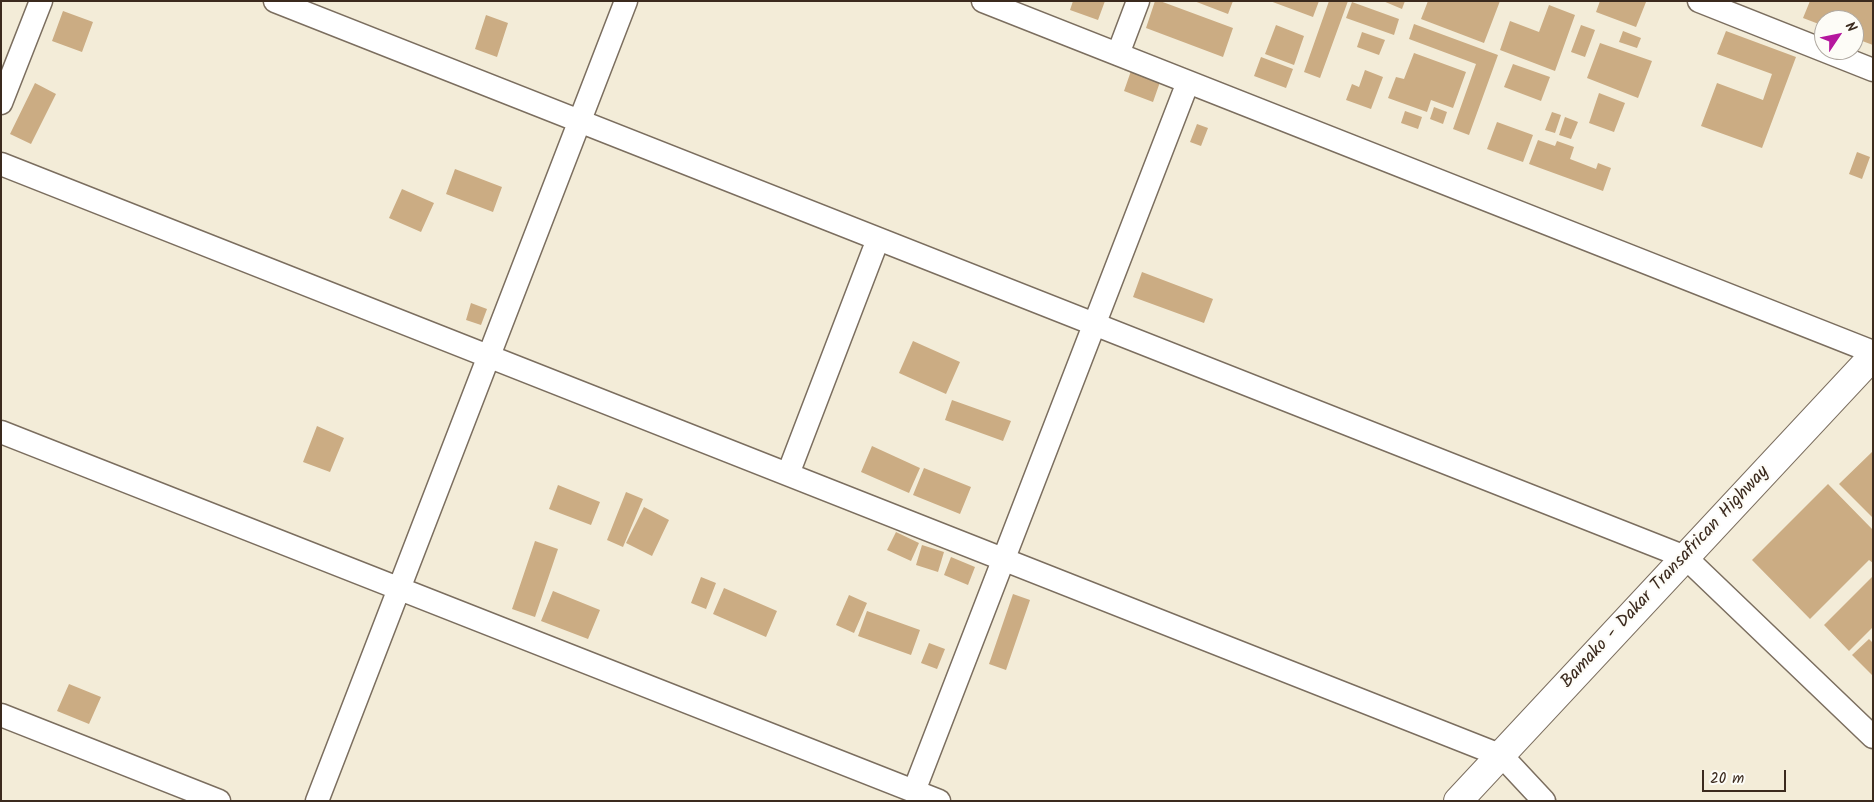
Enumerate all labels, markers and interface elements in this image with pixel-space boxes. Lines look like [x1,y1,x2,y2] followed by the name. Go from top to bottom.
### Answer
[1814,10,1864,60] north arrow
[1839,17,1862,37] text: N
[1557,463,1775,693] street label: Bamako - Dakar Transafrican Highway
[1704,760,1788,792] scale bar
[1710,767,1744,791] text: 20 m

